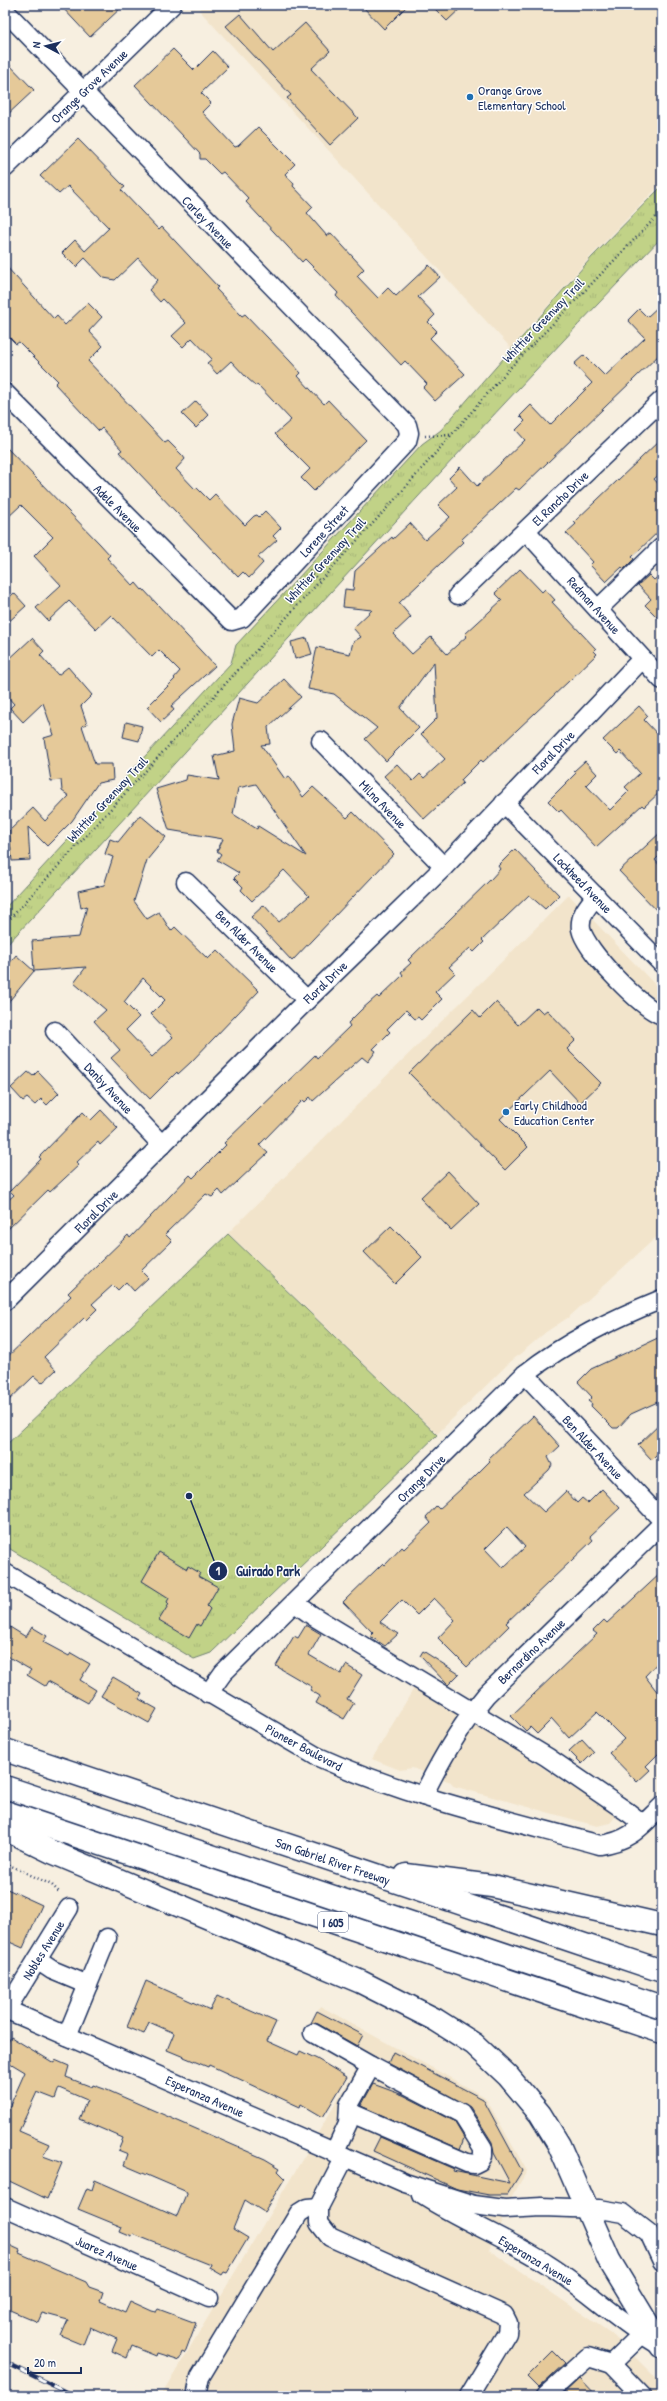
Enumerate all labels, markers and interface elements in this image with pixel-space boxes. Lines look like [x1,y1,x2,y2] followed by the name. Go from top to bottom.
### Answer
[26,26,66,66] north arrow
[29,41,43,49] text: N
[47,45,131,127] street label: Orange Grove Avenue
[478,81,566,114] place label: Orange Grove Elementary School
[465,92,475,102] marker: Orange Grove Elementary School
[178,192,238,252] street label: Carley Avenue
[498,273,588,366] street label: Whittier Greenway Trail
[528,466,592,530] street label: El Rancho Drive
[90,480,146,536] street label: Adele Avenue
[295,501,353,561] street label: Lorene Street
[281,513,370,607] street label: Whittier Greenway Trail
[563,572,625,638] street label: Redman Avenue
[527,726,578,779] street label: Floral Drive
[63,752,152,846] street label: Whittier Greenway Trail
[355,776,411,832] street label: Milna Avenue
[550,849,616,917] street label: Lockheed Avenue
[212,906,282,976] street label: Ben Alder Avenue
[298,957,351,1008] street label: Floral Drive
[81,1058,137,1118] street label: Danby Avenue
[514,1096,594,1129] place label: Early Childhood Education Center
[501,1107,511,1117] marker: Early Childhood Education Center
[70,1185,122,1237] street label: Floral Drive
[559,1411,627,1483] street label: Ben Alder Avenue
[393,1450,449,1506] street label: Orange Drive
[208,1558,308,1584] callout: Guirado Park
[236,1561,300,1580] text: Guirado Park
[216,1562,221,1579] text: 1
[493,1614,569,1688] street label: Bernardino Avenue
[262,1719,346,1775] street label: Pioneer Boulevard
[273,1833,393,1889] street label: San Gabriel River Freeway
[318,1912,348,1932] road number: I 605
[18,1917,68,1983] street label: Nobles Avenue
[163,2071,247,2121] street label: Esperanza Avenue
[73,2231,141,2275] street label: Juarez Avenue
[495,2231,577,2289] street label: Esperanza Avenue
[28,2349,81,2375] scale bar
[34,2354,56,2371] text: 20 m

